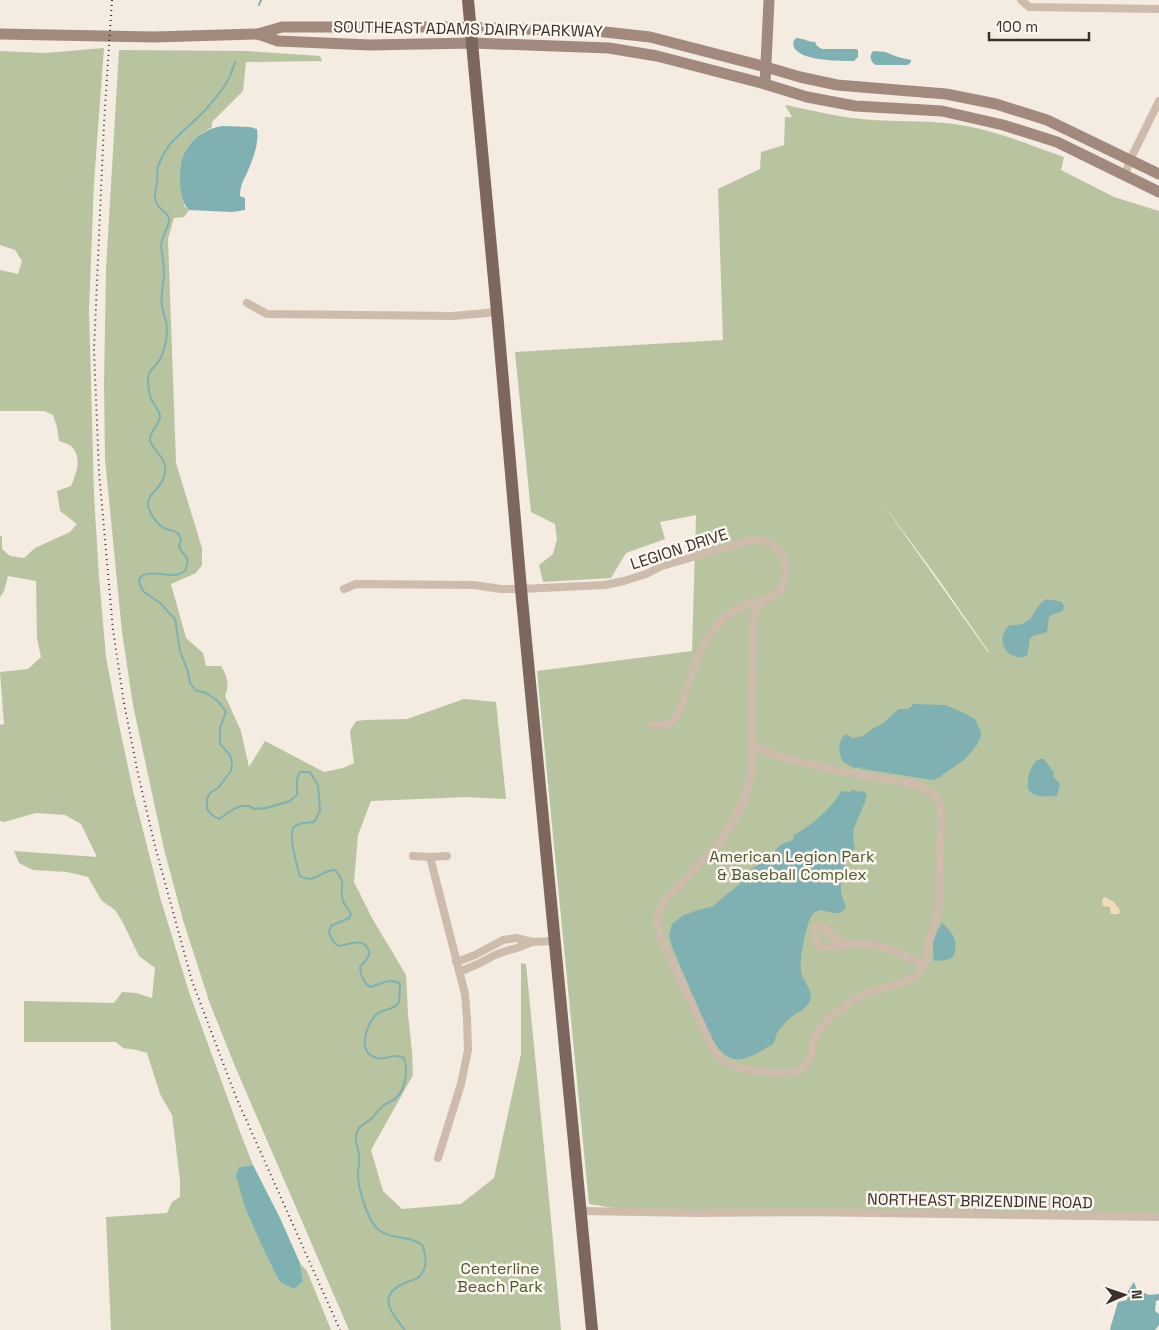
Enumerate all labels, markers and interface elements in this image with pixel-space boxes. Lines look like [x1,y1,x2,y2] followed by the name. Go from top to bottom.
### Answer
[989,10,1089,42] scale bar
[333,16,603,42] street label: SOUTHEAST ADAMS DAIRY PARKWAY
[996,17,1038,36] text: 100 m
[628,523,730,575] street label: LEGION DRIVE
[709,846,875,885] park label: American Legion Park & Baseball Complex
[867,1189,1093,1213] street label: NORTHEAST BRIZENDINE ROAD
[457,1258,543,1297] park label: Centerline Beach Park
[1099,1270,1149,1320] north arrow
[1128,1290,1146,1300] text: N

